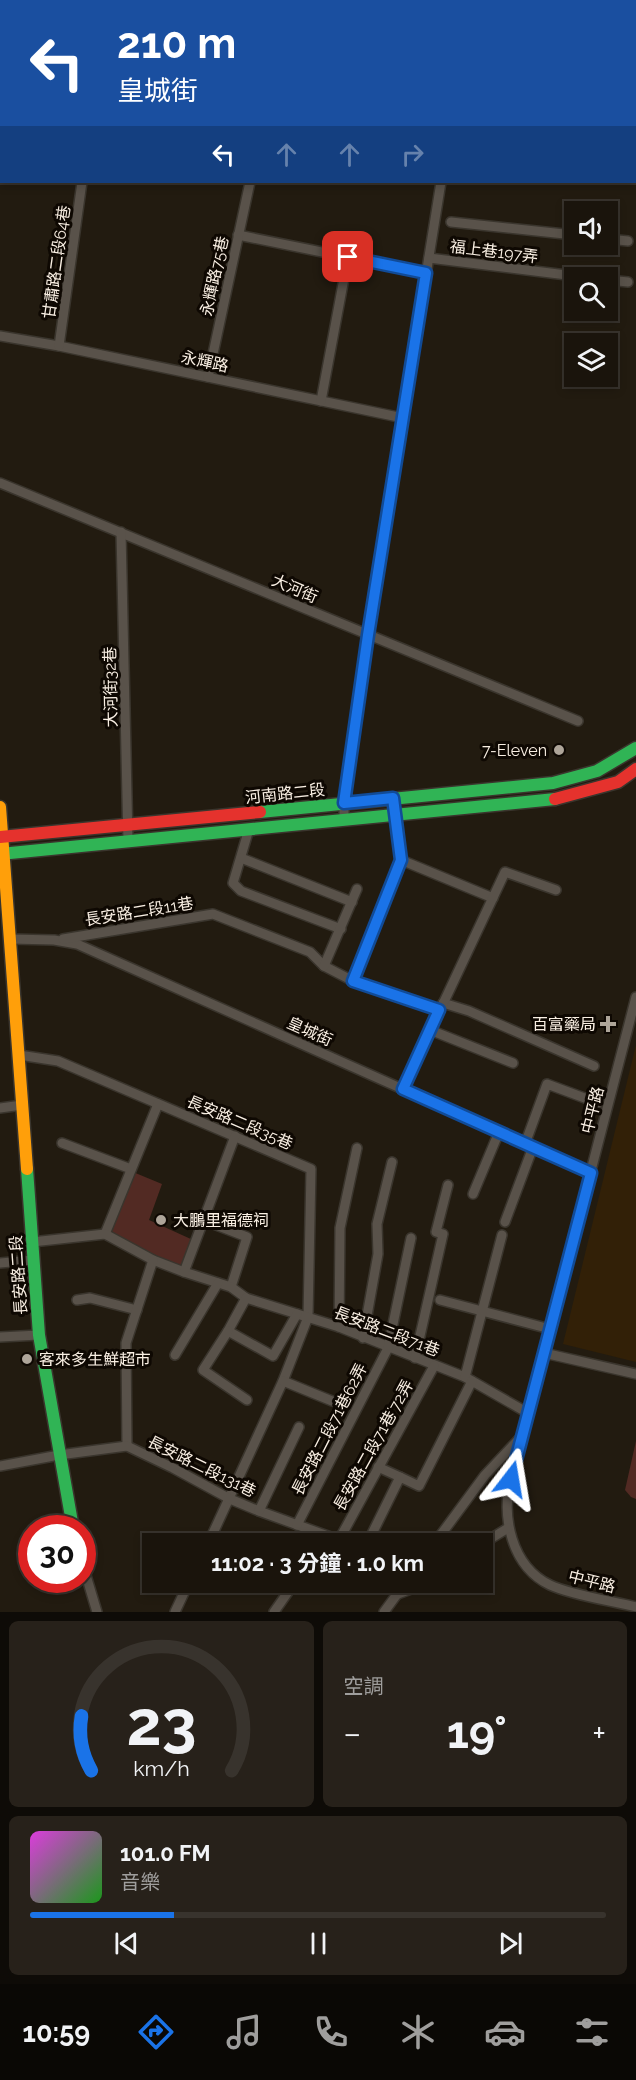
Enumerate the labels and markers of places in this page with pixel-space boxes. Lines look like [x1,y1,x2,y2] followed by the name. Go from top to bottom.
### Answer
[322,231,373,282] pin
[482,741,547,760] place label: 7-Eleven
[552,743,566,757] marker: 7-Eleven
[532,1015,596,1034] place label: 百富藥局
[601,1017,615,1031] marker: 百富藥局
[173,1211,269,1230] place label: 大鵬里福德祠
[154,1213,168,1227] marker: 大鵬里福德祠
[39,1350,151,1369] place label: 客來多生鮮超市
[20,1352,34,1366] marker: 客來多生鮮超市

